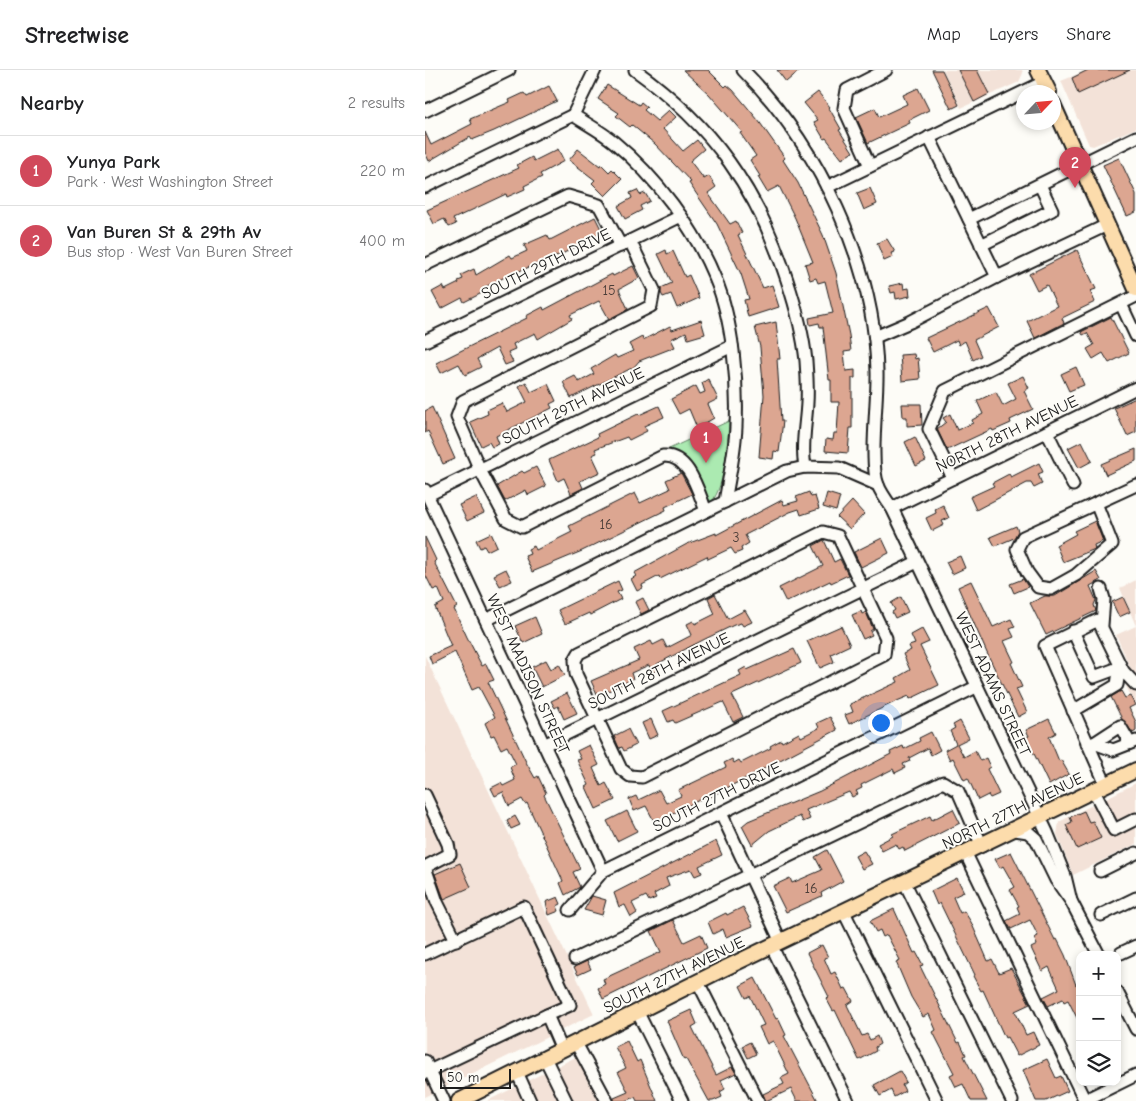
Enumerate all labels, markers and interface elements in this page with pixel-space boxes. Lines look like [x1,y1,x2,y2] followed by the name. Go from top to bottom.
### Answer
[25,21,129,49] text: Streetwise
[927,24,961,45] text: Map
[989,24,1038,45] text: Layers
[1066,24,1111,45] text: Share
[1016,85,1061,130] north arrow
[20,91,84,115] text: Nearby
[348,94,405,112] text: 2 results
[1059,147,1091,188] pin: 2
[67,151,160,173] text: Yunya Park
[33,162,39,180] text: 1
[360,162,405,180] text: 220 m
[67,173,273,191] text: Park · West Washington Street
[67,221,261,243] text: Van Buren St & 29th Av
[478,225,614,303] street label: SOUTH 29TH DRIVE
[32,232,40,250] text: 2
[359,232,405,250] text: 400 m
[67,243,292,261] text: Bus stop · West Van Buren Street
[602,282,616,299] house number: 15
[499,364,647,448] street label: SOUTH 29TH AVENUE
[933,392,1081,476] street label: NORTH 28TH AVENUE
[690,422,722,463] pin: 1
[599,516,613,533] house number: 16
[732,529,740,546] house number: 3
[483,591,573,757] street label: WEST MADISON STREET
[952,609,1035,759] street label: WEST ADAMS STREET
[585,629,733,713] street label: SOUTH 28TH AVENUE
[868,710,894,736] your location
[650,758,784,836] street label: SOUTH 27TH DRIVE
[939,769,1087,853] street label: NORTH 27TH AVENUE
[804,880,818,897] house number: 16
[601,933,748,1017] street label: SOUTH 27TH AVENUE
[1076,951,1121,1086] map controls
[1076,951,1121,996] button: +
[1076,996,1121,1041] button: −
[1076,1041,1121,1086] button: layers
[440,1066,511,1089] scale bar
[447,1069,479,1086] text: 50 m

